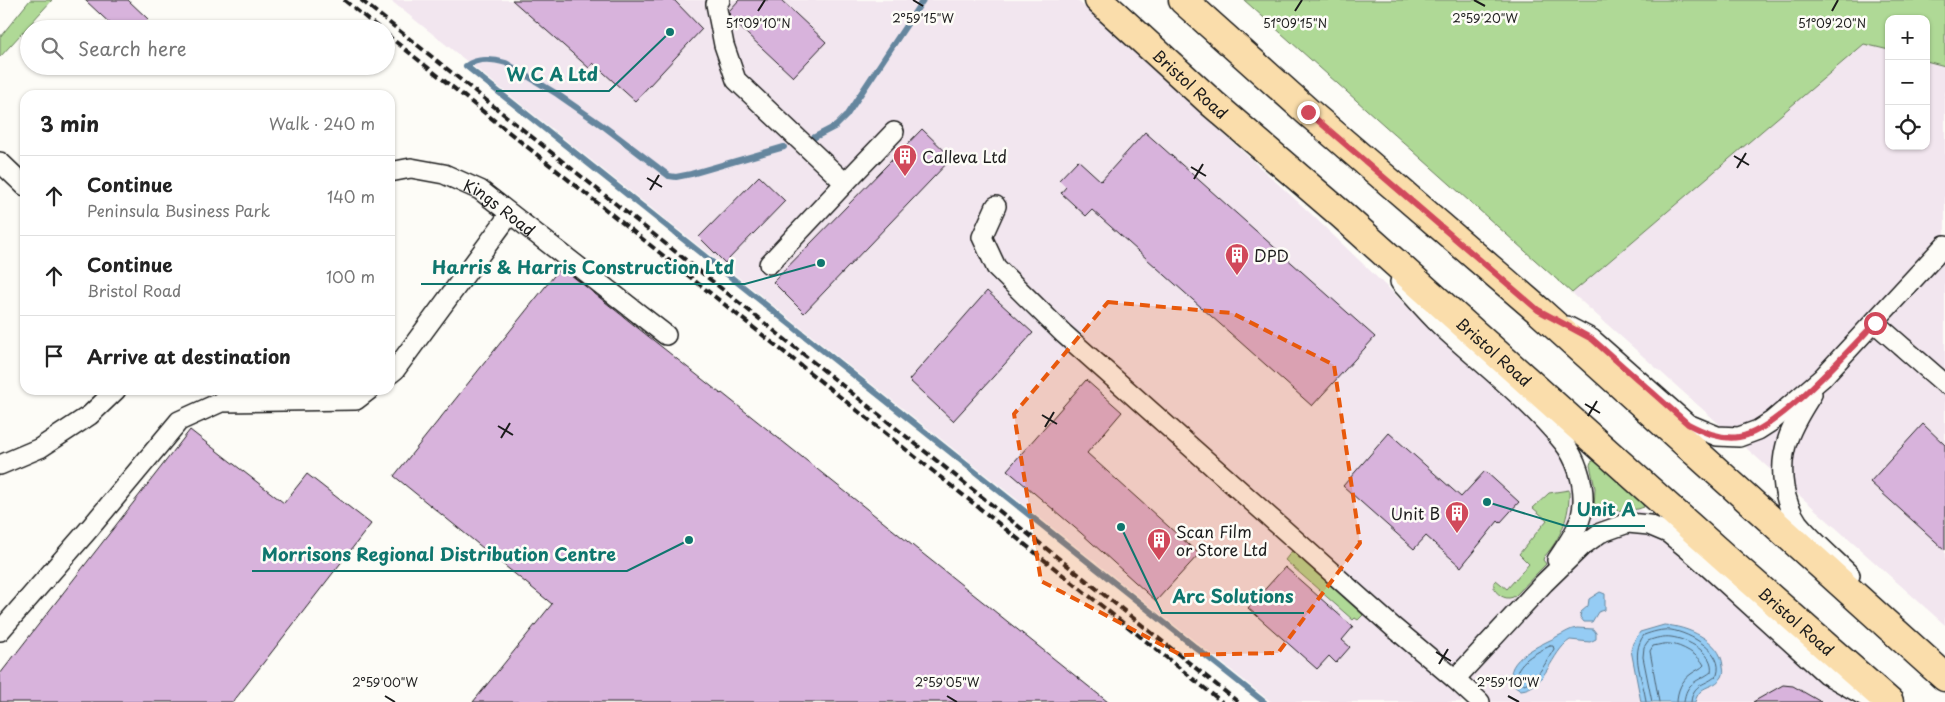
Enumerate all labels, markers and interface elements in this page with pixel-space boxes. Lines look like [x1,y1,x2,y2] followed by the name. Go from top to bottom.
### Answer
[892,9,954,27] text: 2°59'15"W
[1452,9,1518,27] text: 2°59'20"W
[725,14,791,32] text: 51°09'10"N
[1263,14,1327,32] text: 51°09'15"N
[1798,14,1866,32] text: 51°09'20"N
[1885,15,1930,150] map controls
[1885,15,1930,60] button: +
[20,20,395,75] search box
[38,34,66,62] icon: search
[78,34,187,62] text: Search here
[1148,43,1234,124] street label: Bristol Road
[496,58,609,91] callout: W C A Ltd
[506,60,598,87] text: W C A Ltd
[1885,60,1930,105] button: −
[1297,101,1320,124] route end
[1885,105,1930,150] button: locate
[40,107,99,139] text: 3 min
[269,111,375,135] text: Walk · 240 m
[892,143,918,177] building icon: Calleva Ltd
[922,144,1007,168] place label: Calleva Ltd
[87,170,173,198] text: Continue
[460,172,541,241] street label: Kings Road
[40,182,68,210] icon: ahead
[327,184,375,208] text: 140 m
[87,198,270,222] text: Peninsula Business Park
[1224,242,1250,276] building icon: DPD
[1254,243,1289,267] place label: DPD
[87,250,173,278] text: Continue
[421,251,745,284] callout: Harris & Harris Construction Ltd
[432,253,734,280] text: Harris & Harris Construction Ltd
[40,262,68,290] icon: ahead
[326,264,375,288] text: 100 m
[87,278,181,302] text: Bristol Road
[1451,311,1538,392] street label: Bristol Road
[1864,312,1887,335] route start
[40,342,68,370] icon: arrive
[87,342,291,370] text: Arrive at destination
[1566,493,1645,526] callout: Unit A
[1576,495,1636,522] text: Unit A
[1444,500,1470,534] building icon: Unit B
[1390,501,1440,525] place label: Unit B
[1176,519,1267,561] place label: Scan Film or Store Ltd
[1146,527,1172,561] building icon: Scan Film or Store Ltd
[252,538,627,571] callout: Morrisons Regional Distribution Centre
[262,540,616,567] text: Morrisons Regional Distribution Centre
[1162,580,1304,613] callout: Arc Solutions
[1753,581,1840,661] street label: Bristol Road
[1171,582,1294,609] text: Arc Solutions
[352,673,419,691] text: 2°59'00"W
[915,673,980,691] text: 2°59'05"W
[1477,673,1540,691] text: 2°59'10"W

